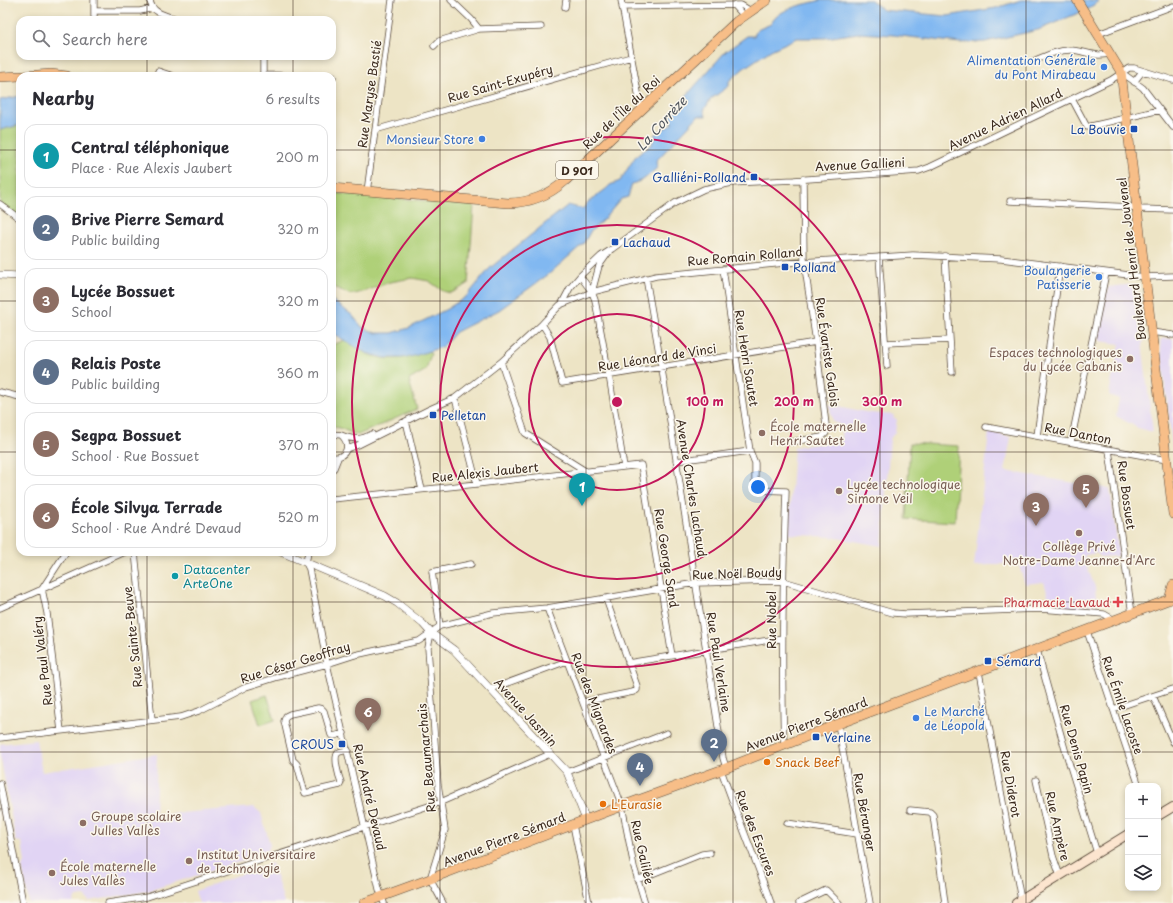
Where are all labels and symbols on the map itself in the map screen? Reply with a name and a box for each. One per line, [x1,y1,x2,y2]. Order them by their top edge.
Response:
street label: Rue Maryse Bastié [353,39,385,149]
place label: Alimentation Générale du Pont Mirabeau [967,51,1096,83]
street label: Rue Saint-Exupéry [445,59,555,107]
marker: Alimentation Générale du Pont Mirabeau [1099,62,1109,72]
street label: Rue de l'Île du Roi [578,71,664,153]
street label: Avenue Adrien Allard [945,83,1066,154]
water label: La Corrèze [631,91,691,154]
place label: La Bouvie [1071,120,1126,138]
marker: La Bouvie [1129,124,1139,134]
place label: Monsieur Store [386,130,474,148]
marker: Monsieur Store [477,134,487,144]
street label: Avenue Gallieni [815,153,905,175]
road number: D 901 [556,161,598,179]
place label: Galliéni-Rolland [652,168,747,186]
marker: Galliéni-Rolland [749,172,759,182]
street label: Boulevard Henri de Jouvenel [1112,176,1150,342]
place label: Lachaud [623,233,671,251]
marker: Lachaud [610,237,620,247]
street label: Rue Romain Rolland [687,242,804,270]
place label: Rolland [793,258,837,276]
place label: Boulangerie Patisserie [1023,261,1091,293]
marker: Rolland [780,262,790,272]
marker: Boulangerie Patisserie [1094,272,1104,282]
street label: Rue Évariste Galois [811,296,845,409]
street label: Rue Henri Sautet [730,308,764,408]
street label: Rue Léonard de Vinci [597,339,717,375]
place label: Espaces technologiques du Lycée Cabanis [989,343,1123,375]
marker: Espaces technologiques du Lycée Cabanis [1125,354,1135,364]
text: 100 m [686,392,724,410]
text: 200 m [774,392,814,410]
text: 300 m [862,392,902,410]
centre of rings [610,395,624,409]
place label: Pelletan [441,406,486,424]
marker: Pelletan [428,410,438,420]
place label: École maternelle Henri Sautet [770,417,867,449]
street label: Avenue Charles Lachaud [672,418,712,559]
street label: Rue Danton [1043,418,1113,448]
marker: École maternelle Henri Sautet [757,428,767,438]
street label: Rue Alexis Jaubert [431,457,539,487]
street label: Rue Bossuet [1113,459,1141,531]
pin: 1 [569,473,595,506]
place label: Lycée technologique Simone Veil [847,475,961,507]
pin: 5 [1073,475,1099,508]
your location [748,477,768,497]
marker: Lycée technologique Simone Veil [834,486,844,496]
pin: 3 [1023,493,1049,526]
street label: Rue George Sand [650,507,684,610]
marker: Collège Privé Notre-Dame Jeanne-d'Arc [1074,528,1084,538]
place label: Collège Privé Notre-Dame Jeanne-d'Arc [1003,537,1156,569]
place label: Datacenter ArteOne [183,560,250,592]
street label: Rue Noël Boudy [692,562,782,584]
marker: Datacenter ArteOne [170,571,180,581]
street label: Rue Sainte-Beuve [118,585,146,688]
street label: Rue Nobel [762,591,780,649]
place label: Pharmacie Lavaud [1003,593,1111,611]
marker: Pharmacie Lavaud [1113,597,1123,607]
street label: Rue Paul Verlaine [702,611,736,714]
street label: Rue Paul Valéry [28,615,56,707]
street label: Rue César Geoffray [238,637,352,687]
street label: Rue des Mignardes [567,650,623,757]
place label: Sémard [996,652,1042,670]
street label: Rue Émile Lacoste [1098,654,1148,756]
marker: Sémard [983,656,993,666]
street label: Avenue Jasmin [490,674,562,750]
street label: Avenue Pierre Sémard [742,692,870,756]
pin: 6 [355,698,381,731]
street label: Rue Beaumarchais [412,702,440,813]
place label: Le Marché de Léopold [924,702,985,734]
street label: Rue Denis Papin [1056,702,1098,796]
marker: Le Marché de Léopold [911,713,921,723]
place label: Verlaine [824,728,871,746]
pin: 2 [701,729,727,762]
marker: Verlaine [811,732,821,742]
place label: CROUS [291,735,334,753]
marker: CROUS [337,739,347,749]
street label: Rue André Devaud [349,742,391,852]
street label: Rue Diderot [996,749,1026,819]
pin: 4 [627,753,653,786]
place label: Snack Beef [775,753,840,771]
marker: Snack Beef [762,757,772,767]
street label: Rue Béranger [849,771,881,853]
street label: Rue des Escures [731,788,781,879]
street label: Rue Ampère [1041,789,1075,863]
place label: L'Eurasie [611,795,662,813]
marker: L'Eurasie [598,799,608,809]
place label: Groupe scolaire Julles Vallès [91,807,181,839]
street label: Avenue Pierre Sémard [440,807,568,871]
marker: Groupe scolaire Julles Vallès [78,818,88,828]
street label: Rue Galilée [627,818,659,886]
place label: Institut Universitaire de Technologie [197,845,316,877]
marker: Institut Universitaire de Technologie [184,856,194,866]
place label: École maternelle Jules Vallès [60,857,157,889]
marker: École maternelle Jules Vallès [47,868,57,878]

